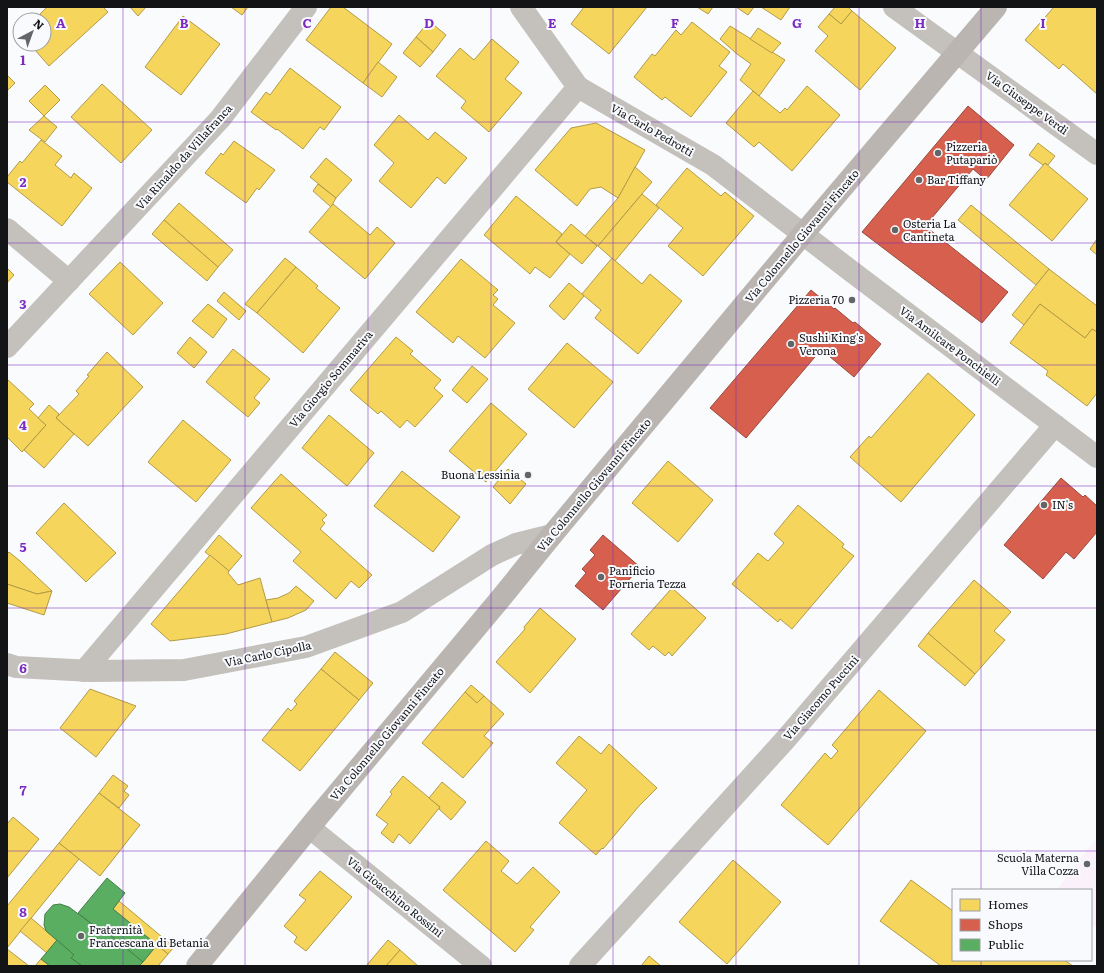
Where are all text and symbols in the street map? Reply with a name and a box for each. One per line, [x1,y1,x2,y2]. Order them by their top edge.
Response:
north arrow [12,12,52,52]
text: A [56,13,66,32]
text: B [180,13,189,32]
text: C [302,13,312,32]
text: D [424,13,434,32]
text: E [548,13,557,32]
text: F [671,13,679,32]
text: G [792,13,802,32]
text: H [915,13,926,32]
text: I [1040,13,1046,32]
text: N [30,15,48,33]
text: 1 [20,50,26,69]
street label: Via Giuseppe Verdi [983,67,1072,138]
street label: Via Carlo Pedrotti [608,99,697,160]
street label: Via Rinaldo da Villafranca [131,100,235,213]
place label: Pizzeria Putapariò [946,138,997,167]
marker: Pizzeria Putapariò [933,148,943,158]
street label: Via Colonnello Giovanni Fincato [741,165,862,305]
place label: Bar Tiffany [927,171,986,187]
text: 2 [20,172,27,191]
marker: Bar Tiffany [914,175,924,185]
place label: Osteria La Cantineta [903,215,956,244]
marker: Osteria La Cantineta [890,225,900,235]
place label: Pizzeria 70 [788,291,844,307]
text: 3 [19,294,27,313]
marker: Pizzeria 70 [847,295,857,305]
street label: Via Amilcare Ponchielli [897,302,1005,389]
street label: Via Giorgio Sommariva [285,326,376,430]
place label: Sushi King's Verona [799,329,863,358]
marker: Sushi King's Verona [786,339,796,349]
street label: Via Colonnello Giovanni Fincato [533,414,654,554]
text: 4 [19,415,27,434]
place label: Buona Lessinia [441,466,520,482]
marker: Buona Lessinia [523,470,533,480]
place label: IN's [1052,496,1073,512]
marker: IN's [1039,500,1049,510]
text: 5 [19,537,27,556]
place label: Panificio Forneria Tezza [609,562,686,591]
marker: Panificio Forneria Tezza [596,572,606,582]
street label: Via Carlo Cipolla [223,636,313,670]
street label: Via Giacomo Puccini [779,651,862,743]
text: 6 [19,658,27,677]
street label: Via Colonnello Giovanni Fincato [326,663,447,803]
text: 7 [19,780,27,799]
place label: Scuola Materna Villa Cozza [997,849,1079,878]
street label: Via Gioacchino Rossini [344,852,448,940]
marker: Scuola Materna Villa Cozza [1082,859,1092,869]
legend [952,889,1092,961]
text: Homes [988,895,1028,913]
text: 8 [19,902,27,921]
text: Shops [988,915,1023,933]
place label: Fraternità Francescana di Betania [89,921,209,950]
marker: Fraternità Francescana di Betania [76,931,86,941]
text: Public [988,935,1024,953]

